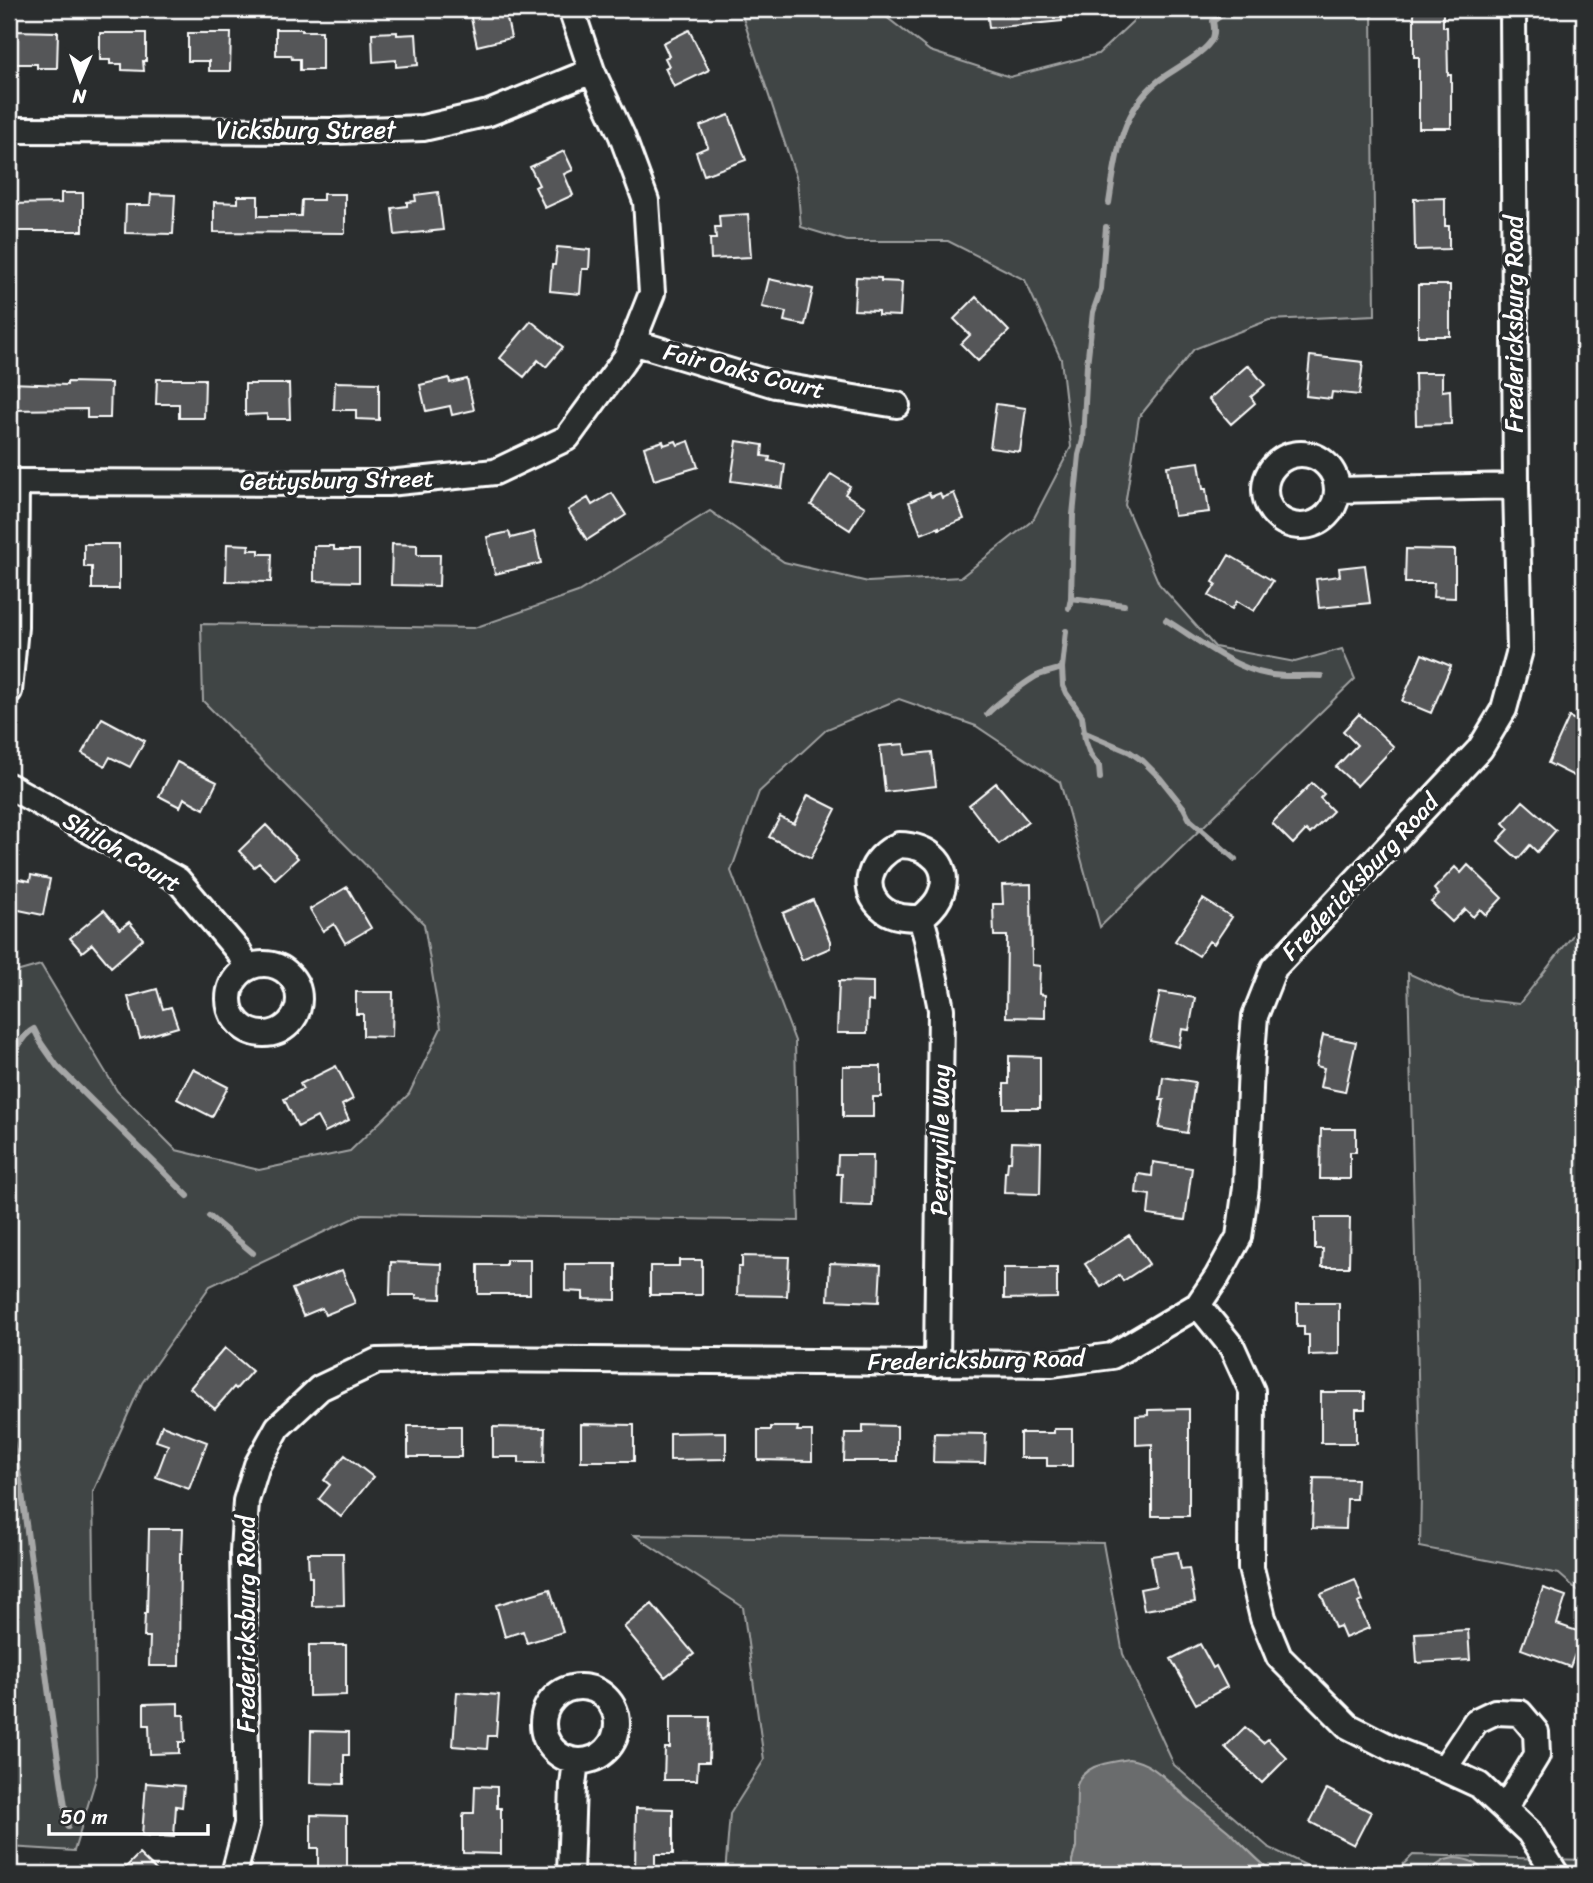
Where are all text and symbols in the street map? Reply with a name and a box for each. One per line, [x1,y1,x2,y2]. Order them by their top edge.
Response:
north arrow [46,46,116,116]
text: N [71,80,88,113]
street label: Vicksburg Street [216,109,397,151]
street label: Fredericksburg Road [1493,213,1535,432]
street label: Fair Oaks Court [659,331,829,411]
street label: Gettysburg Street [240,457,434,503]
street label: Fredericksburg Road [1271,782,1451,971]
street label: Shiloh Court [55,800,189,904]
street label: Perryville Way [918,1064,962,1216]
street label: Fredericksburg Road [867,1337,1087,1383]
street label: Fredericksburg Road [225,1513,267,1732]
scale bar [49,1792,208,1836]
text: 50 m [60,1798,108,1836]

